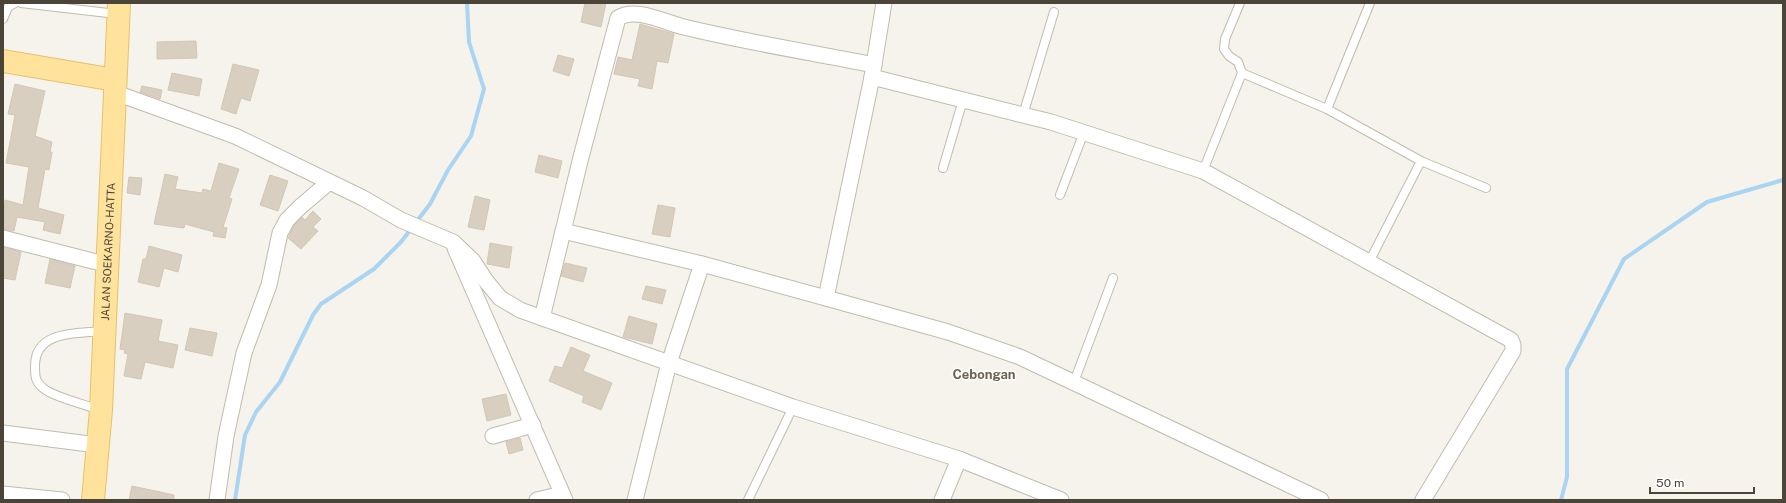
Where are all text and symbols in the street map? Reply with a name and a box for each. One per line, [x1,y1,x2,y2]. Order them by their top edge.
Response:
street label: JALAN SOEKARNO-HATTA [99,182,117,321]
district label: Cebongan [952,367,1016,382]
scale bar [1650,469,1754,495]
text: 50 m [1656,476,1684,490]

